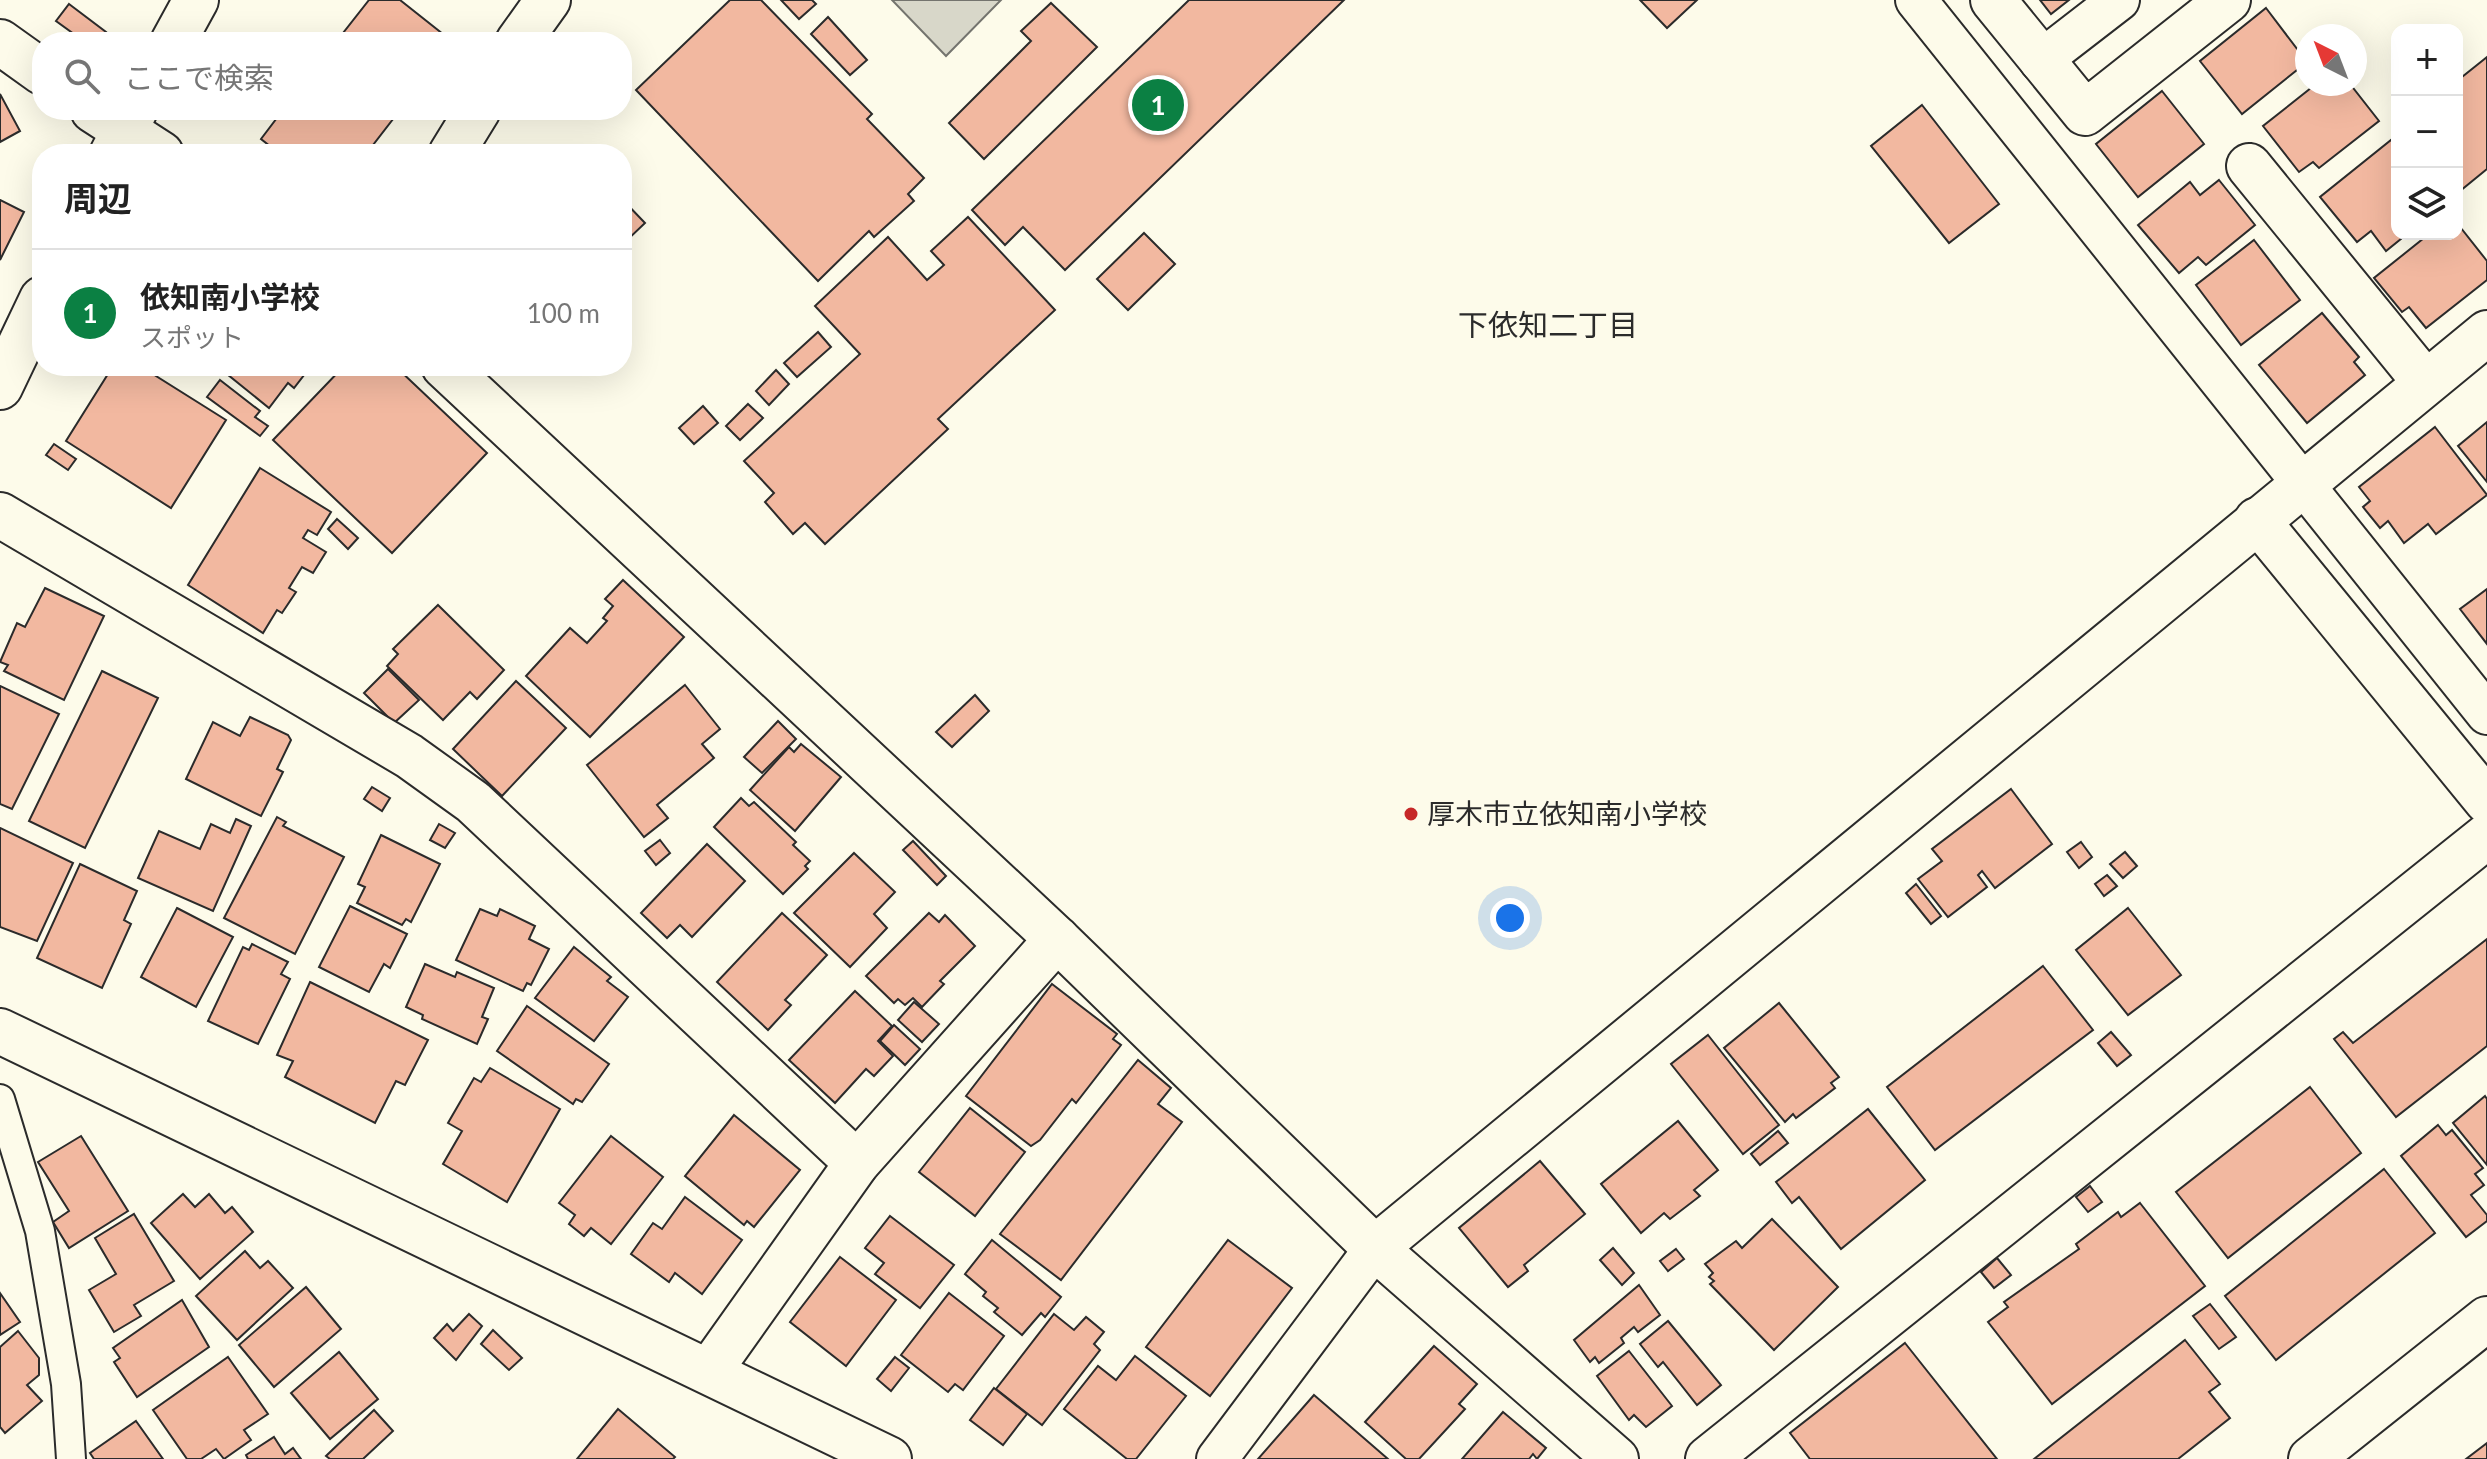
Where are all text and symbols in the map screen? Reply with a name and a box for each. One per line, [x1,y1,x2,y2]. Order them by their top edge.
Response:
north arrow [2295,24,2367,96]
map controls [2391,24,2463,240]
button: + [2391,24,2463,96]
search box [32,32,632,120]
icon: search [60,54,104,98]
text: ここで検索 [124,59,274,95]
pin: 1 [1132,75,1184,135]
button: − [2391,96,2463,168]
button: layers [2391,168,2463,240]
text: 周辺 [64,177,132,218]
text: 依知南小学校 [140,278,320,314]
text: 1 [82,297,98,329]
text: 100 m [527,297,600,329]
district label: 下依知二丁目 [1458,306,1638,342]
text: スポット [140,321,244,353]
place label: 厚木市立依知南小学校 [1427,796,1707,830]
marker: 厚木市立依知南小学校 [1402,805,1420,823]
your location [1490,898,1530,938]

